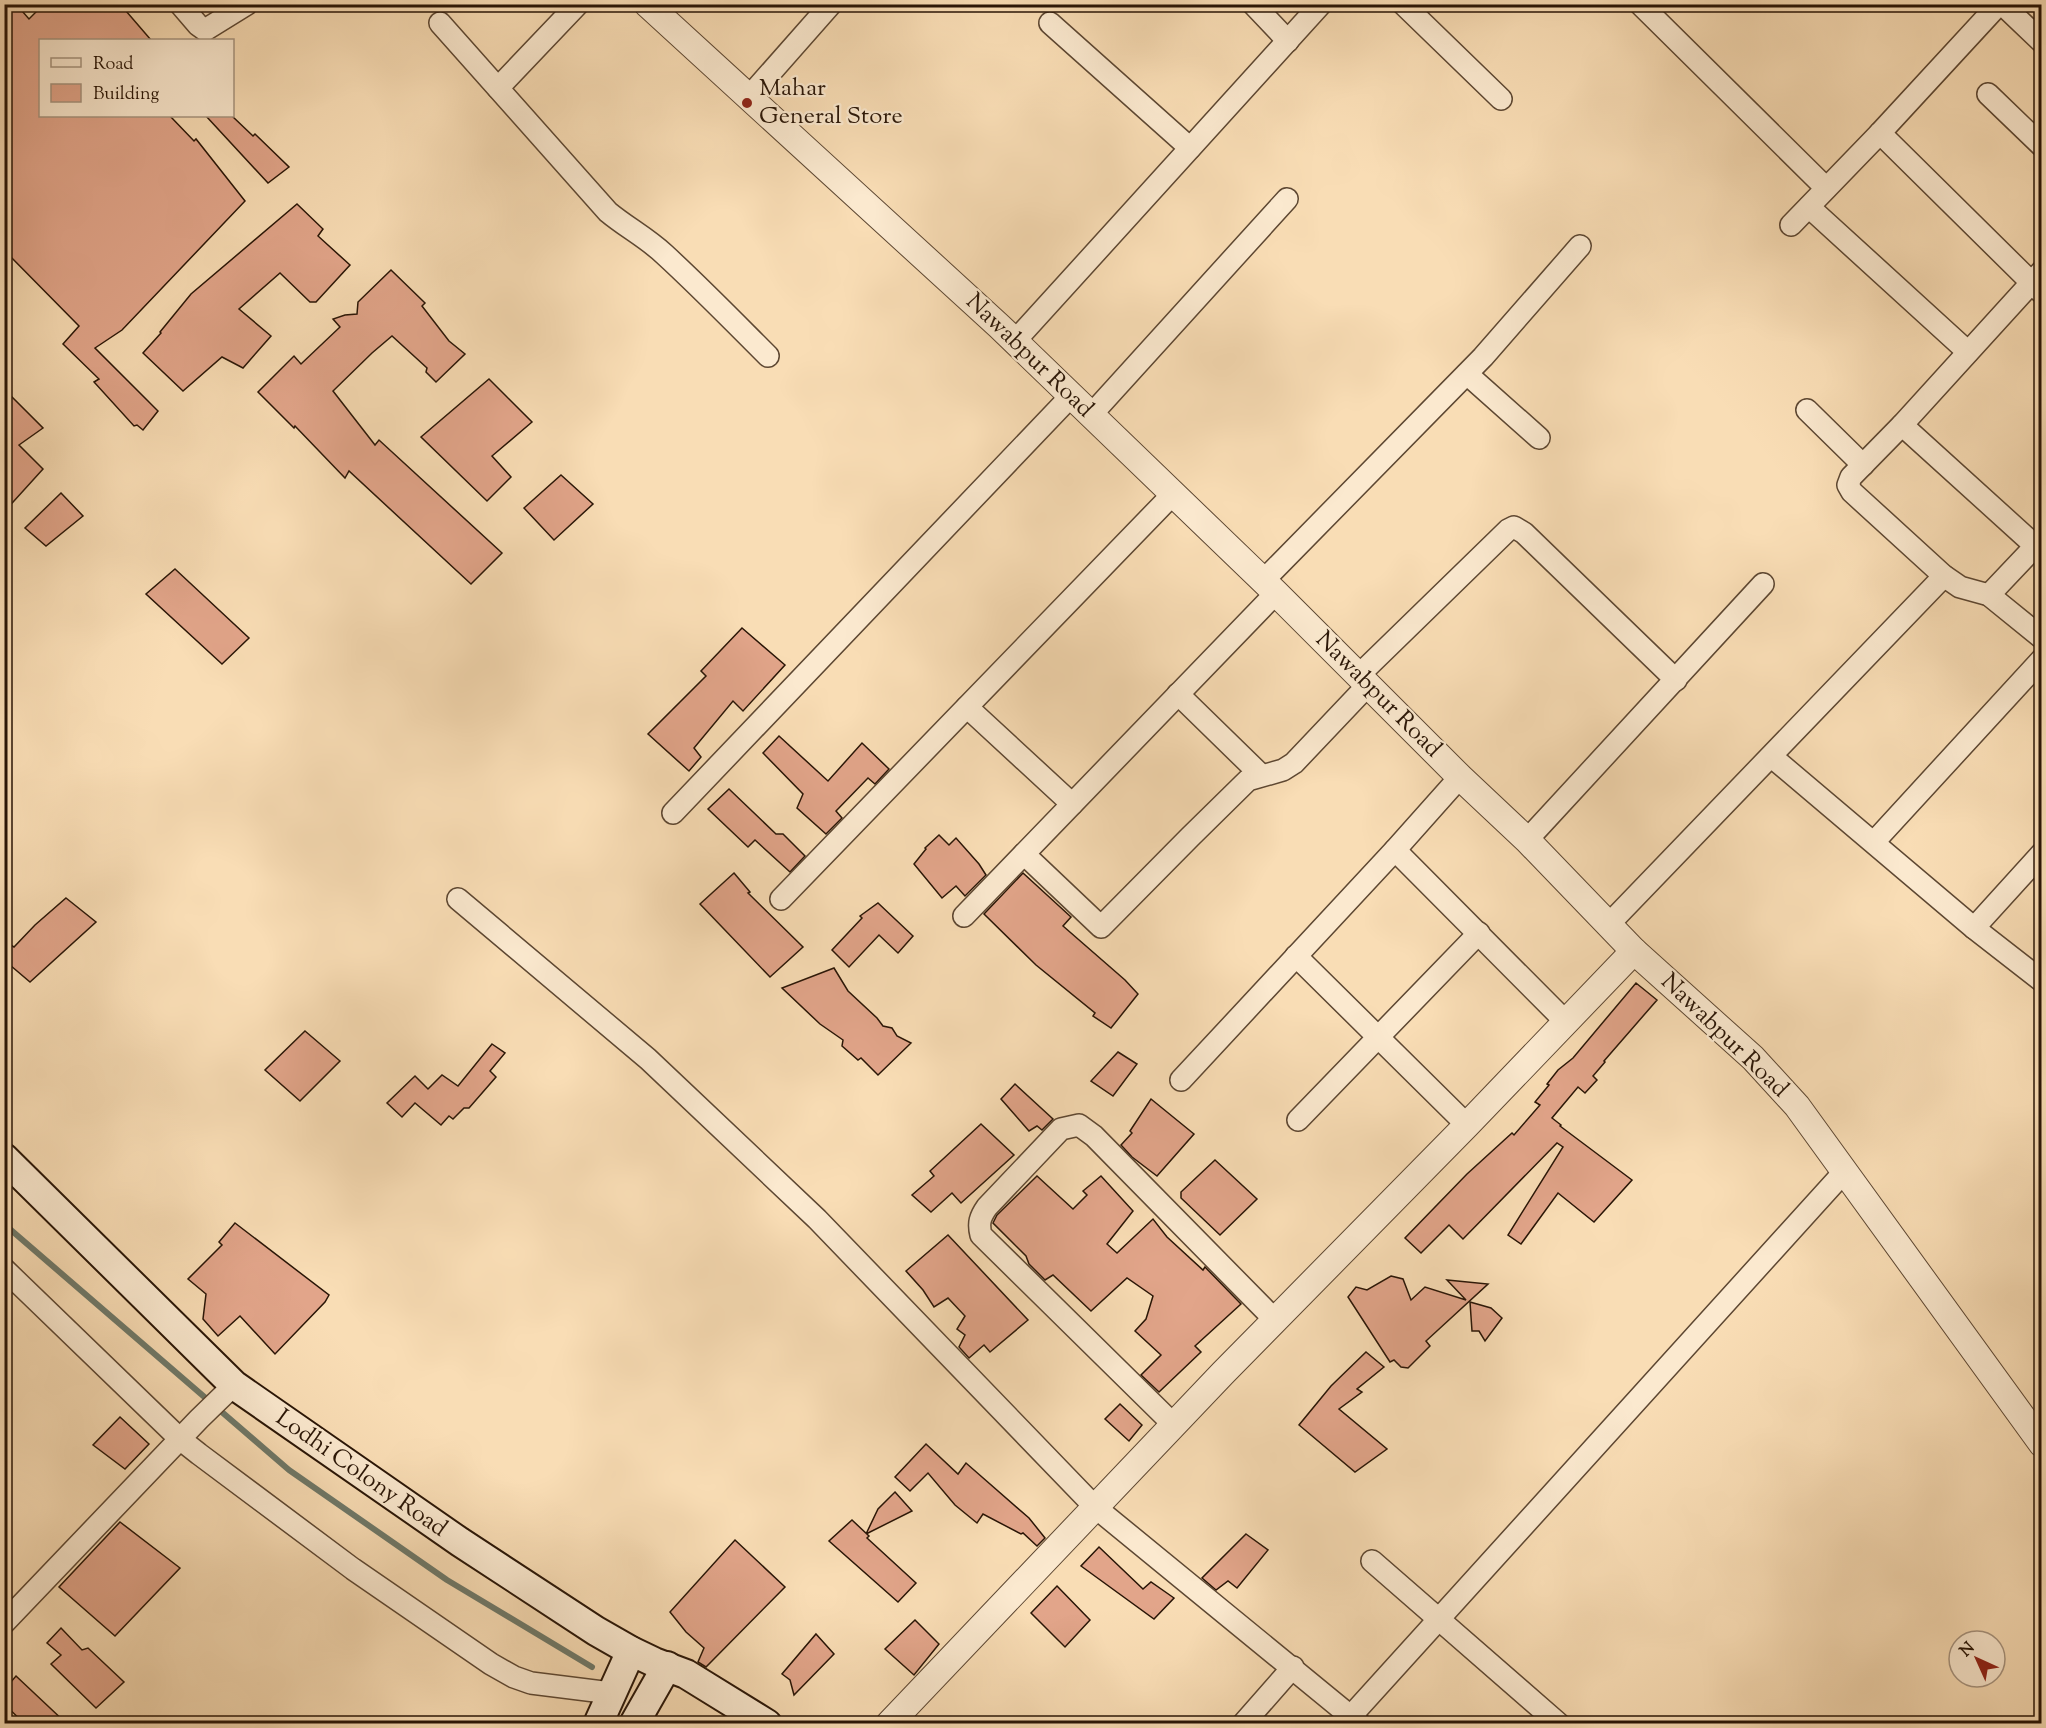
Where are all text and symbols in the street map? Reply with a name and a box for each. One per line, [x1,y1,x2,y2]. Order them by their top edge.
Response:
legend [39,39,234,117]
text: Road [93,52,133,78]
place label: Mahar General Store [759,72,903,134]
text: Building [93,82,159,108]
marker: Mahar General Store [740,96,754,110]
street label: Nawabpur Road [957,286,1101,426]
street label: Nawabpur Road [1307,624,1449,766]
street label: Nawabpur Road [1652,966,1796,1106]
street label: Lodhi Colony Road [268,1402,454,1546]
north arrow [1947,1629,2007,1689]
text: N [1956,1637,1981,1663]

